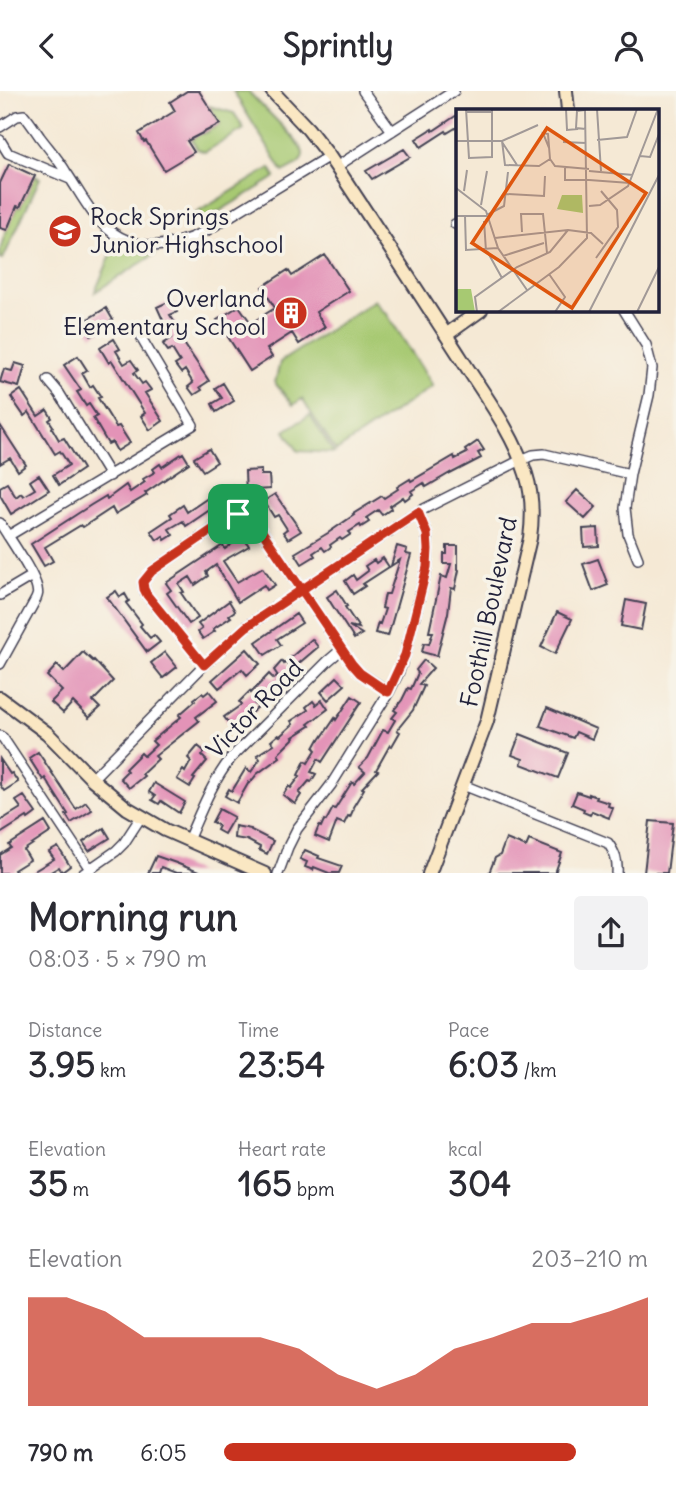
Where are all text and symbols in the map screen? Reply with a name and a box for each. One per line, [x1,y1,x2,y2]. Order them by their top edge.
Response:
text: Sprintly [283,25,393,66]
icon: back [28,27,66,65]
icon: person [610,27,648,65]
inset map [456,109,658,311]
place label: Rock Springs Junior Highschool [90,201,284,259]
school or university icon: Rock Springs Junior Highschool [46,212,84,250]
place label: Overland Elementary School [63,283,266,341]
building icon: Overland Elementary School [272,294,310,332]
pin [208,484,268,544]
icon: arrive [219,495,257,533]
street label: Foothill Boulevard [453,514,523,710]
street label: Victor Road [200,653,309,764]
text: Morning run [28,894,238,941]
button: share [574,896,648,970]
text: 08:03 · 5 × 790 m [28,944,207,973]
text: Distance [28,1018,102,1042]
text: Time [238,1018,279,1042]
text: Pace [448,1018,489,1042]
text: 3.95 [28,1042,95,1086]
text: 23:54 [238,1042,325,1086]
text: 6:03 [448,1042,519,1086]
text: km [95,1058,126,1082]
text: /km [519,1058,557,1082]
text: Elevation [28,1137,106,1161]
text: Heart rate [238,1137,326,1161]
text: kcal [448,1137,482,1161]
text: 35 [28,1161,68,1205]
text: 165 [238,1161,292,1205]
text: 304 [448,1161,511,1205]
text: m [68,1177,89,1201]
text: bpm [292,1177,335,1201]
text: Elevation [28,1244,122,1273]
text: 203–210 m [532,1244,648,1273]
text: 790 m [28,1438,93,1467]
text: 6:05 [140,1438,187,1467]

